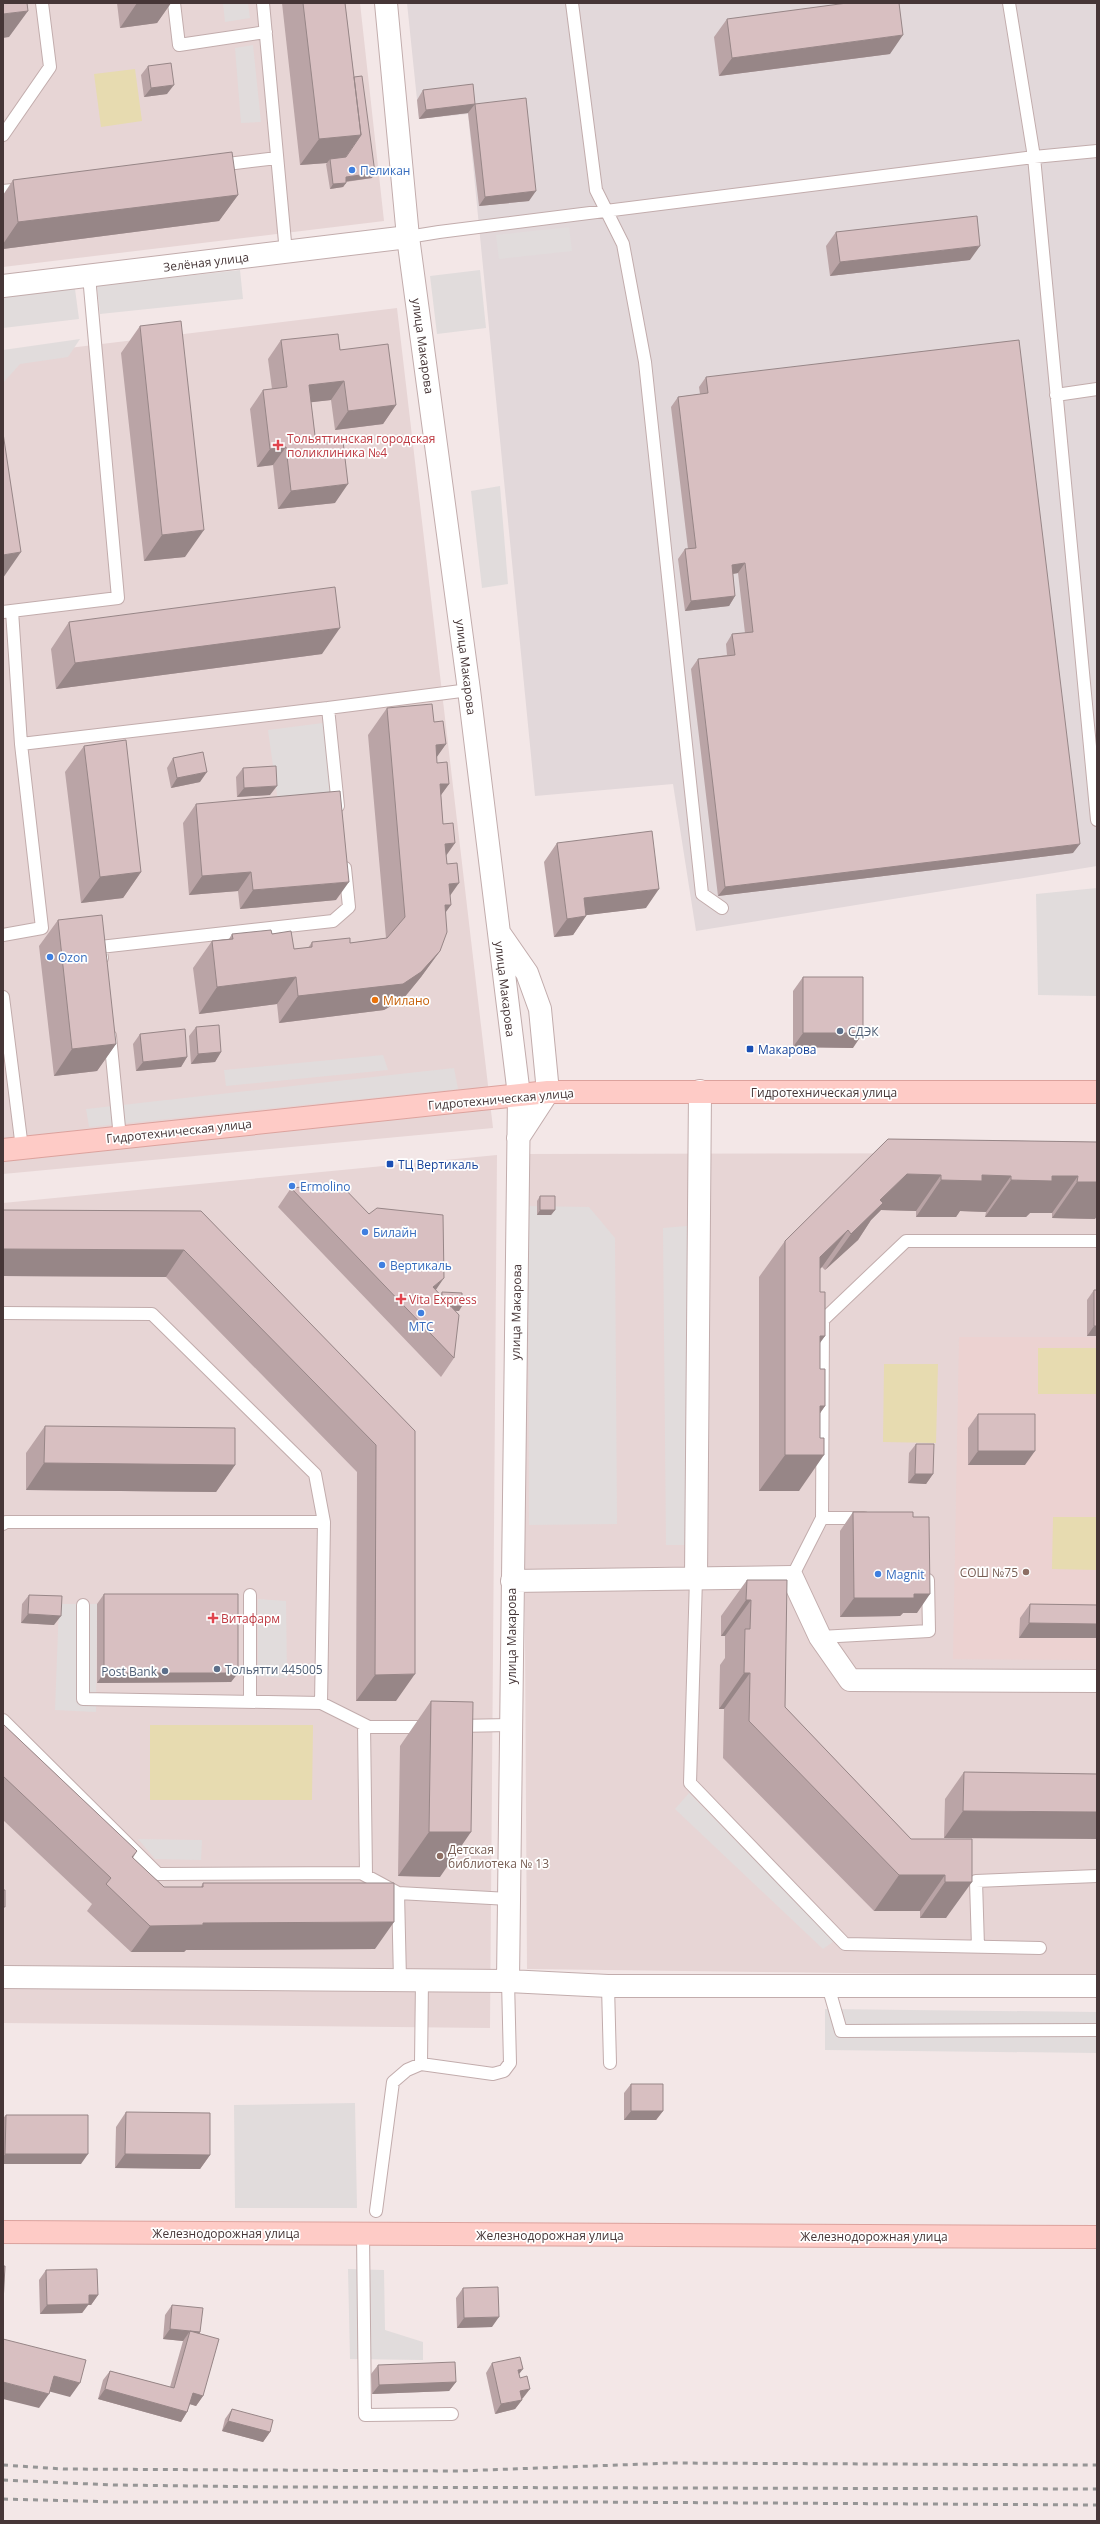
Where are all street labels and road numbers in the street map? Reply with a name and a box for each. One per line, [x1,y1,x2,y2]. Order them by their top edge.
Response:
street label: Зелёная улица [162,248,250,276]
street label: улица Макарова [408,297,438,395]
street label: улица Макарова [452,618,480,716]
street label: улица Макарова [491,940,519,1038]
street label: Гидротехническая улица [427,1084,575,1114]
street label: Гидротехническая улица [751,1084,897,1101]
street label: Гидротехническая улица [105,1115,253,1147]
street label: улица Макарова [507,1264,525,1360]
street label: улица Макарова [503,1588,520,1684]
street label: Железнодорожная улица [152,2225,300,2242]
street label: Железнодорожная улица [476,2227,624,2244]
street label: Железнодорожная улица [800,2228,948,2245]

